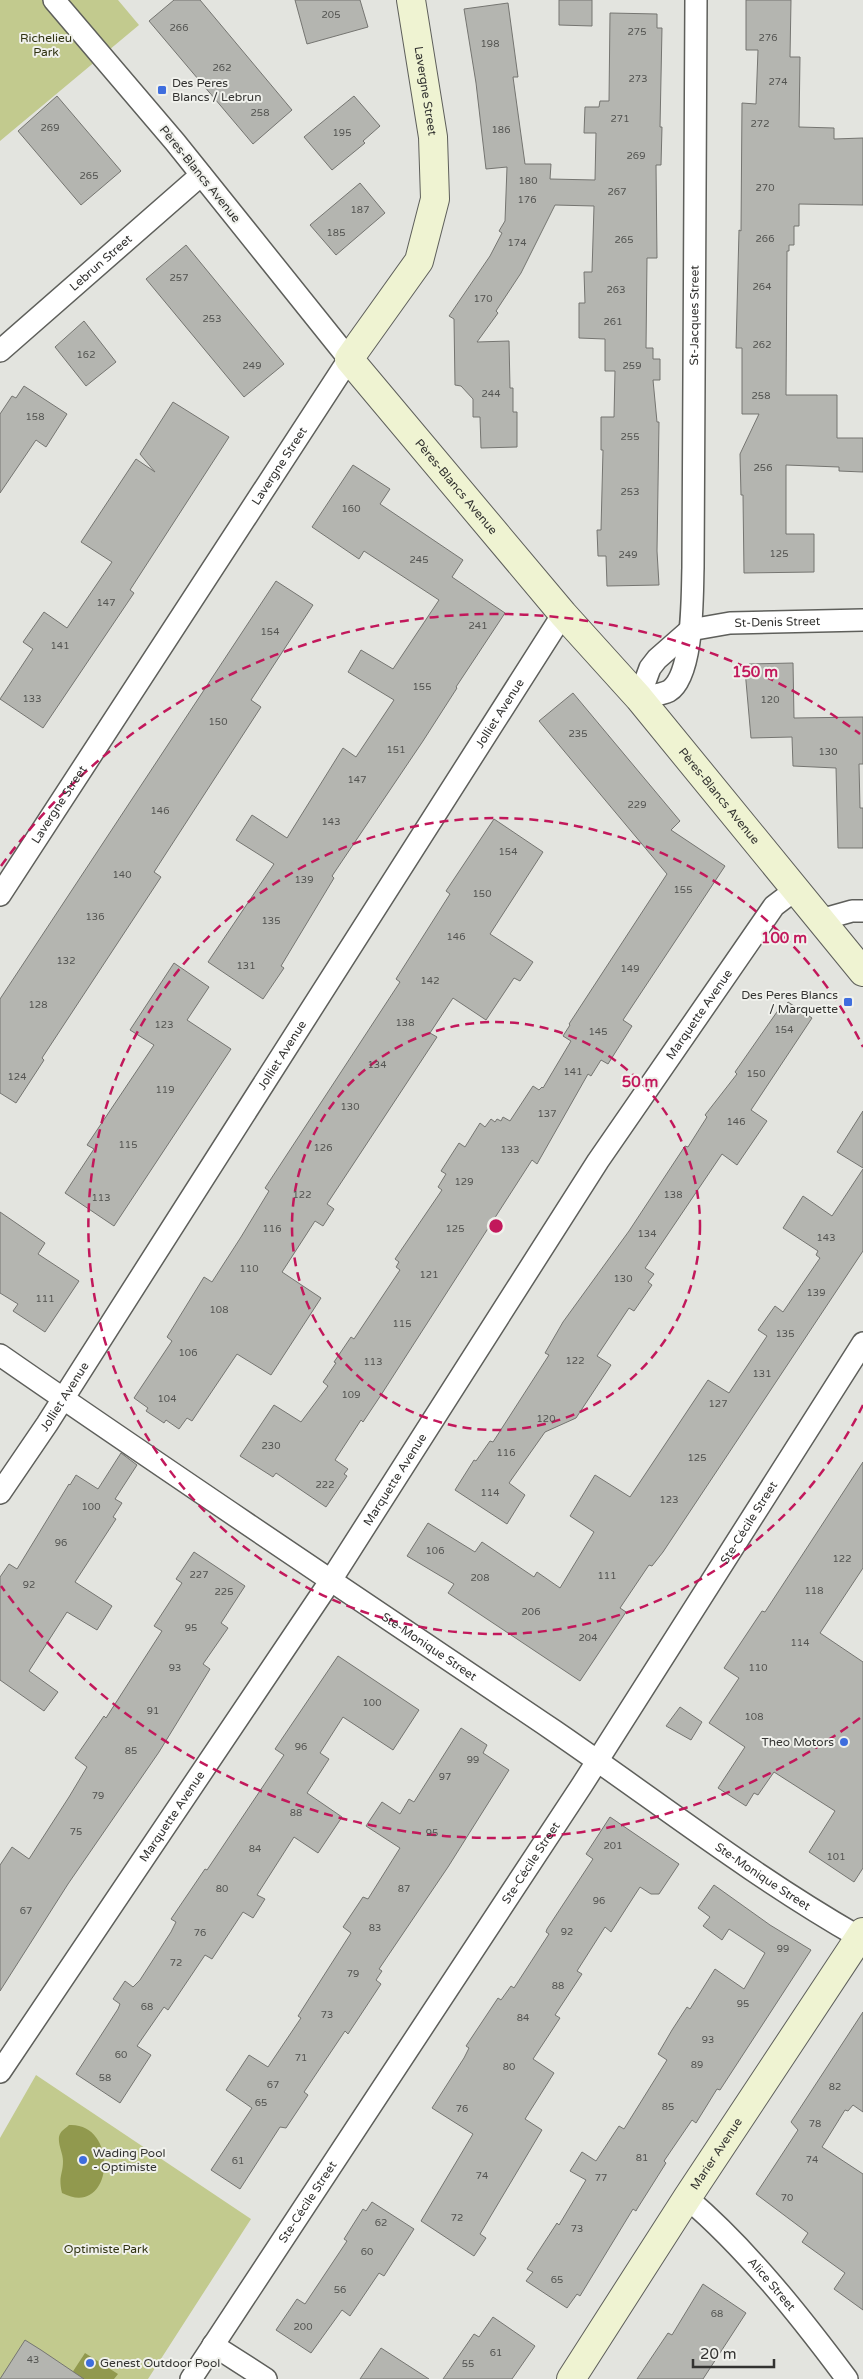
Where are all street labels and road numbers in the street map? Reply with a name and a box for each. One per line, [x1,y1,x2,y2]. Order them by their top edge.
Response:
street label: Lavergne Street [412,45,440,137]
street label: Pères-Blancs Avenue [157,123,243,225]
street label: Lebrun Street [67,231,135,294]
street label: St-Jacques Street [687,265,702,365]
street label: Lavergne Street [249,424,310,508]
street label: Pères-Blancs Avenue [412,436,500,537]
street label: St-Denis Street [734,614,821,630]
street label: Jolliet Avenue [472,676,527,751]
street label: Pères-Blancs Avenue [676,745,763,847]
street label: Lavergne Street [28,763,90,846]
street label: Marquette Avenue [663,966,735,1062]
street label: Jolliet Avenue [255,1018,309,1092]
street label: Jolliet Avenue [37,1359,92,1434]
street label: Marquette Avenue [360,1431,430,1528]
street label: Ste-Cécile Street [717,1478,780,1566]
street label: Ste-Monique Street [379,1610,480,1684]
street label: Marquette Avenue [136,1768,208,1865]
street label: Ste-Cécile Street [499,1819,563,1906]
street label: Ste-Monique Street [712,1840,813,1913]
street label: Marier Avenue [687,2115,745,2192]
street label: Ste-Cécile Street [276,2158,340,2245]
street label: Alice Street [745,2255,799,2314]

